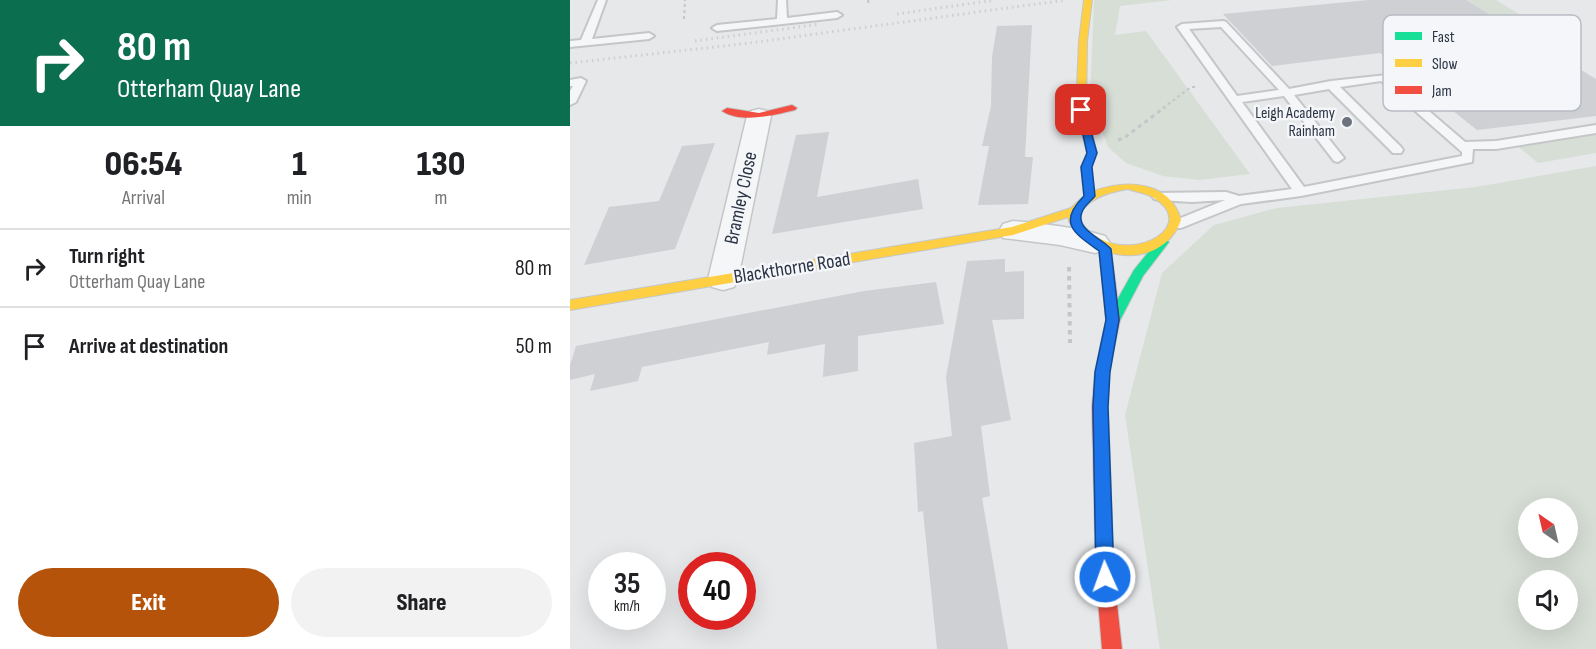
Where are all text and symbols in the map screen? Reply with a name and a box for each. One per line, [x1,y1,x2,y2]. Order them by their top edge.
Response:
legend [1383,15,1581,111]
text: 80 m [117,22,191,73]
icon: right [18,24,96,102]
text: Fast [1432,28,1455,47]
text: Slow [1432,55,1457,74]
text: Otterham Quay Lane [117,73,301,105]
text: Jam [1431,82,1452,101]
pin [1055,84,1106,135]
icon: arrive [1064,93,1097,126]
place label: Leigh Academy Rainham [1255,104,1335,141]
marker: Leigh Academy Rainham [1340,115,1354,129]
text: 06:54 [105,143,182,186]
text: 1 [292,143,307,186]
text: 130 [416,143,465,186]
street label: Bramley Close [719,149,763,247]
text: Arrival [122,186,165,210]
text: min [287,186,312,210]
text: m [435,186,447,210]
text: Turn right [69,243,145,270]
street label: Blackthorne Road [732,247,852,289]
icon: right [18,252,51,285]
text: 80 m [515,255,552,282]
text: Otterham Quay Lane [69,270,205,294]
icon: arrive [18,330,51,363]
text: Arrive at destination [69,333,228,360]
text: 50 m [516,333,552,360]
north arrow [1518,498,1578,558]
map controls [1518,498,1578,630]
position arrow [1073,545,1137,609]
speed limit sign: 40 [678,552,756,630]
text: 35 [614,566,640,602]
button: Exit [18,568,279,637]
button: Share [291,568,552,637]
button: sound [1518,570,1578,630]
text: km/h [614,597,640,616]

